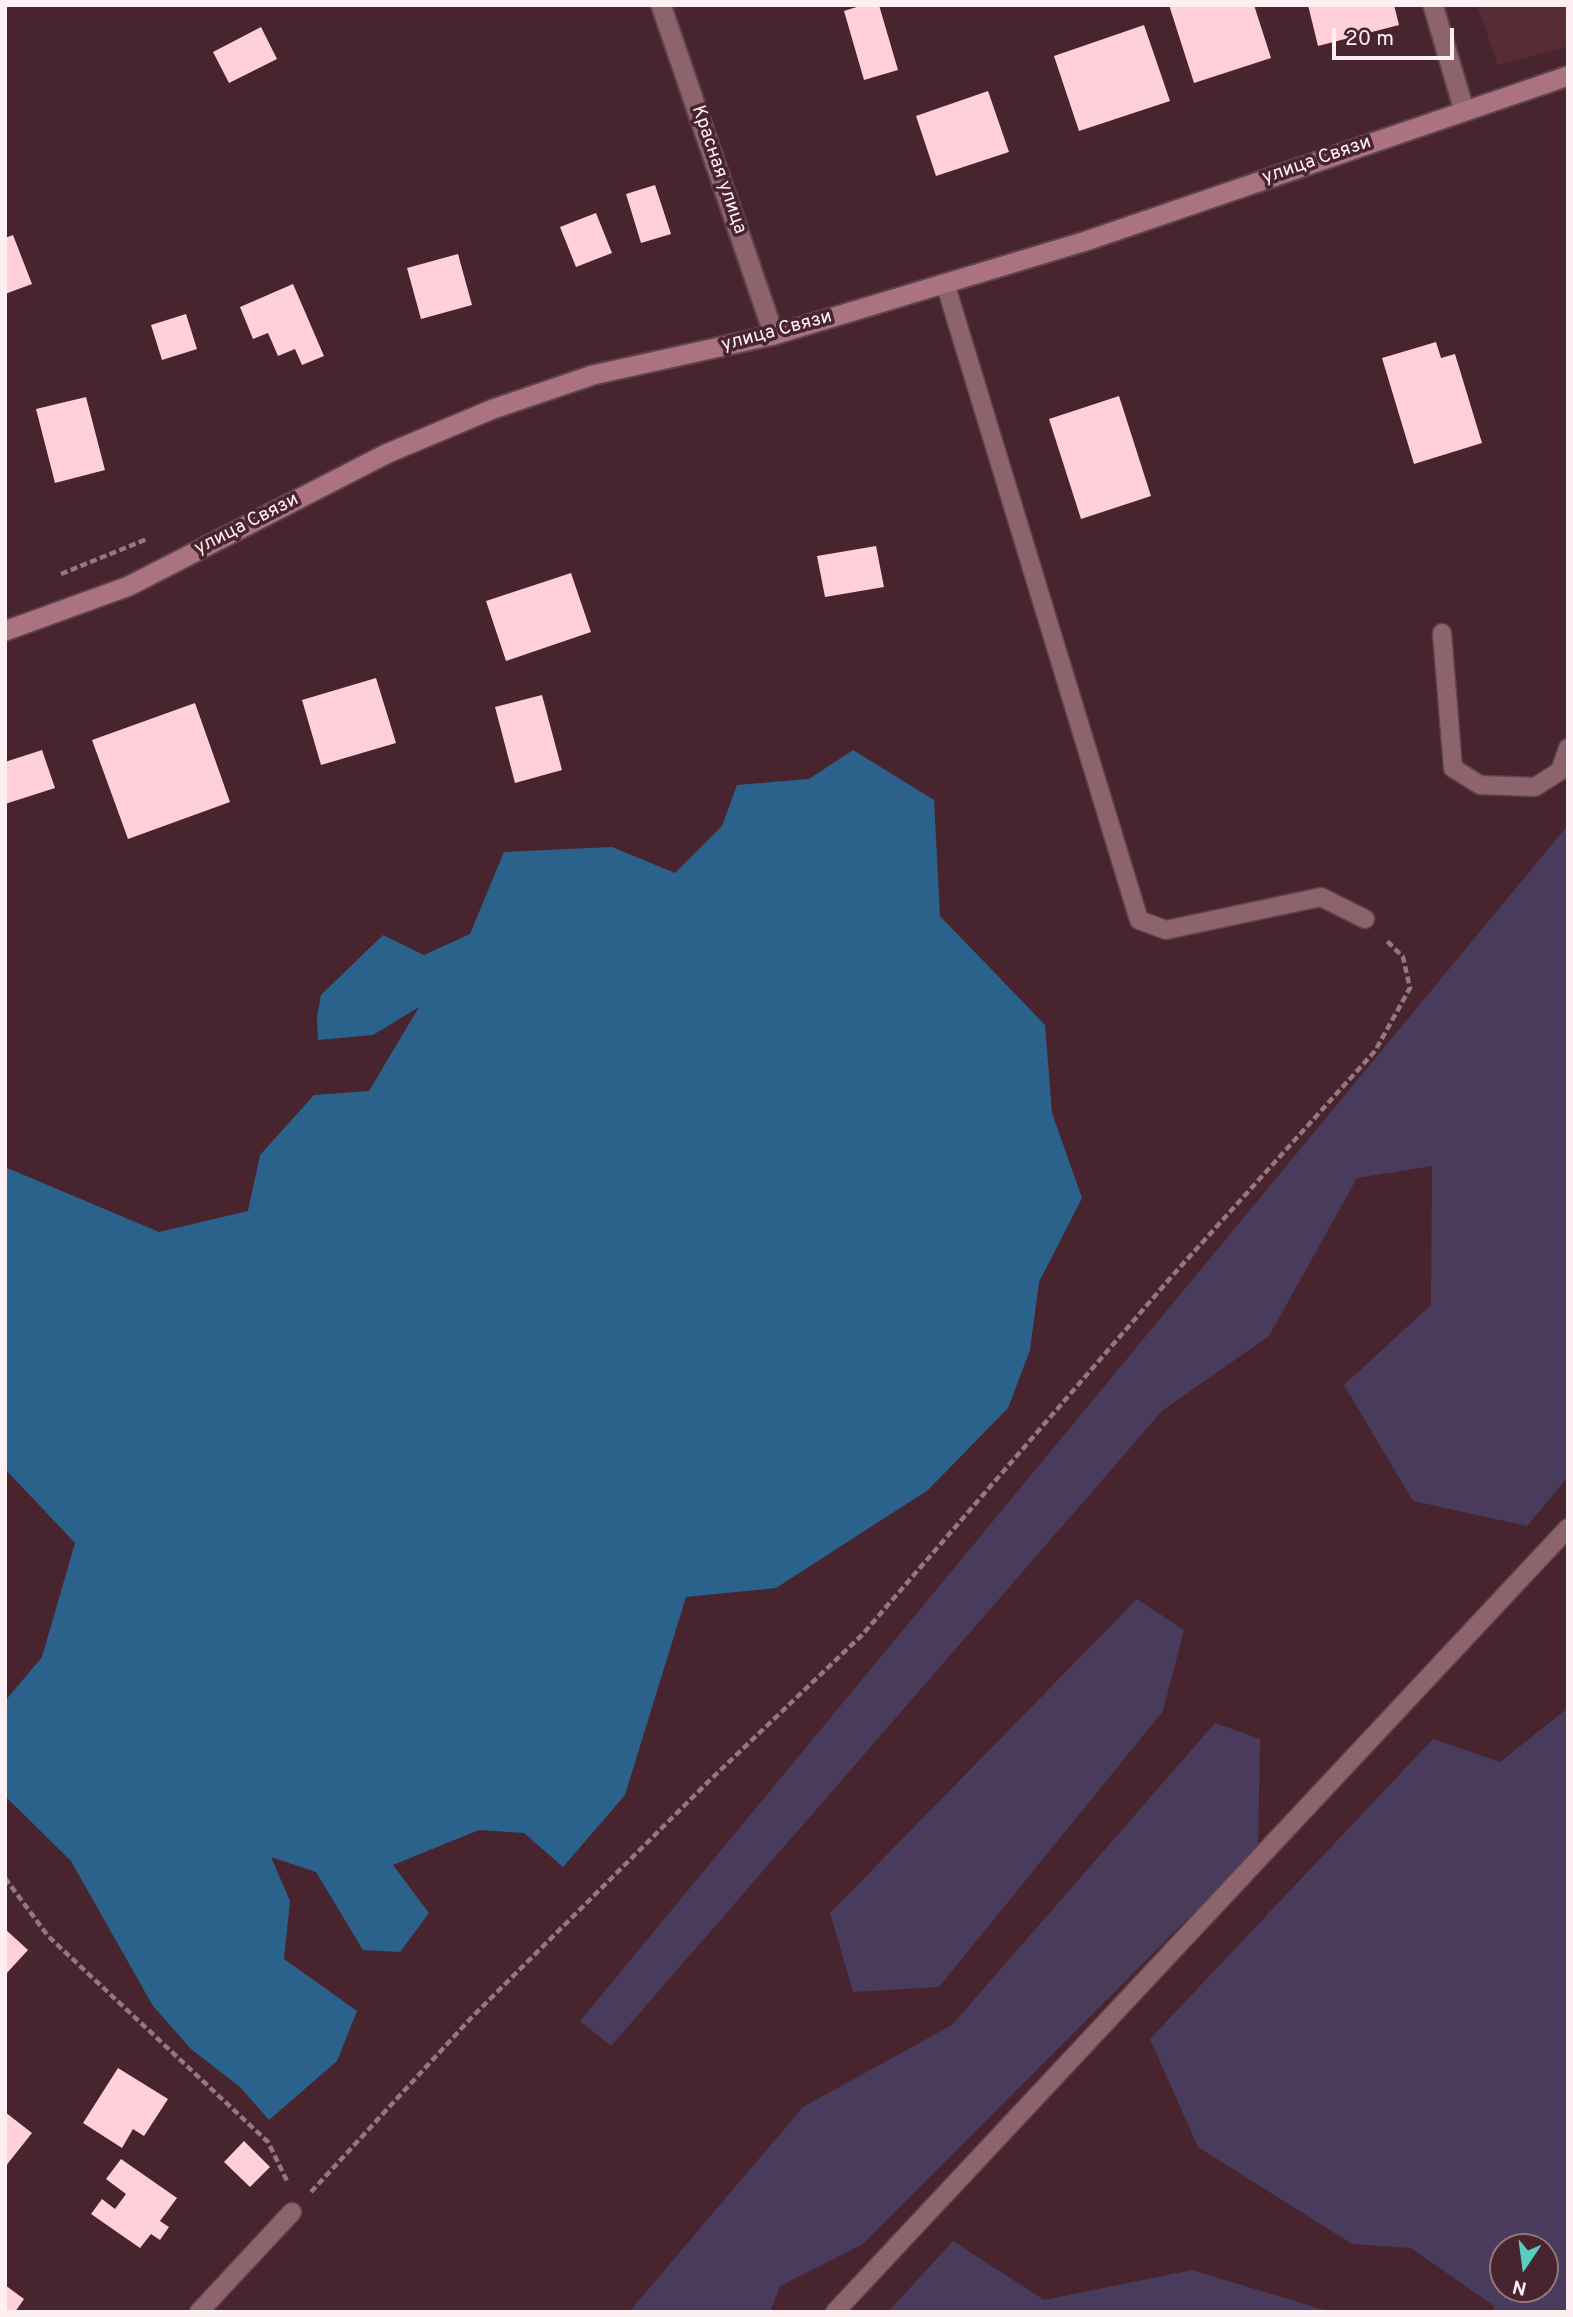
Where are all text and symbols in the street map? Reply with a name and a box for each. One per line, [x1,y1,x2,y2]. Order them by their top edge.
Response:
scale bar [1335,14,1458,58]
text: 20 m [1345,26,1394,53]
street label: Красная улица [685,103,751,237]
street label: улица Связи [1260,132,1374,190]
street label: улица Связи [719,306,835,358]
street label: улица Связи [191,489,303,561]
north arrow [1489,2233,1559,2303]
text: N [1510,2273,1529,2300]

